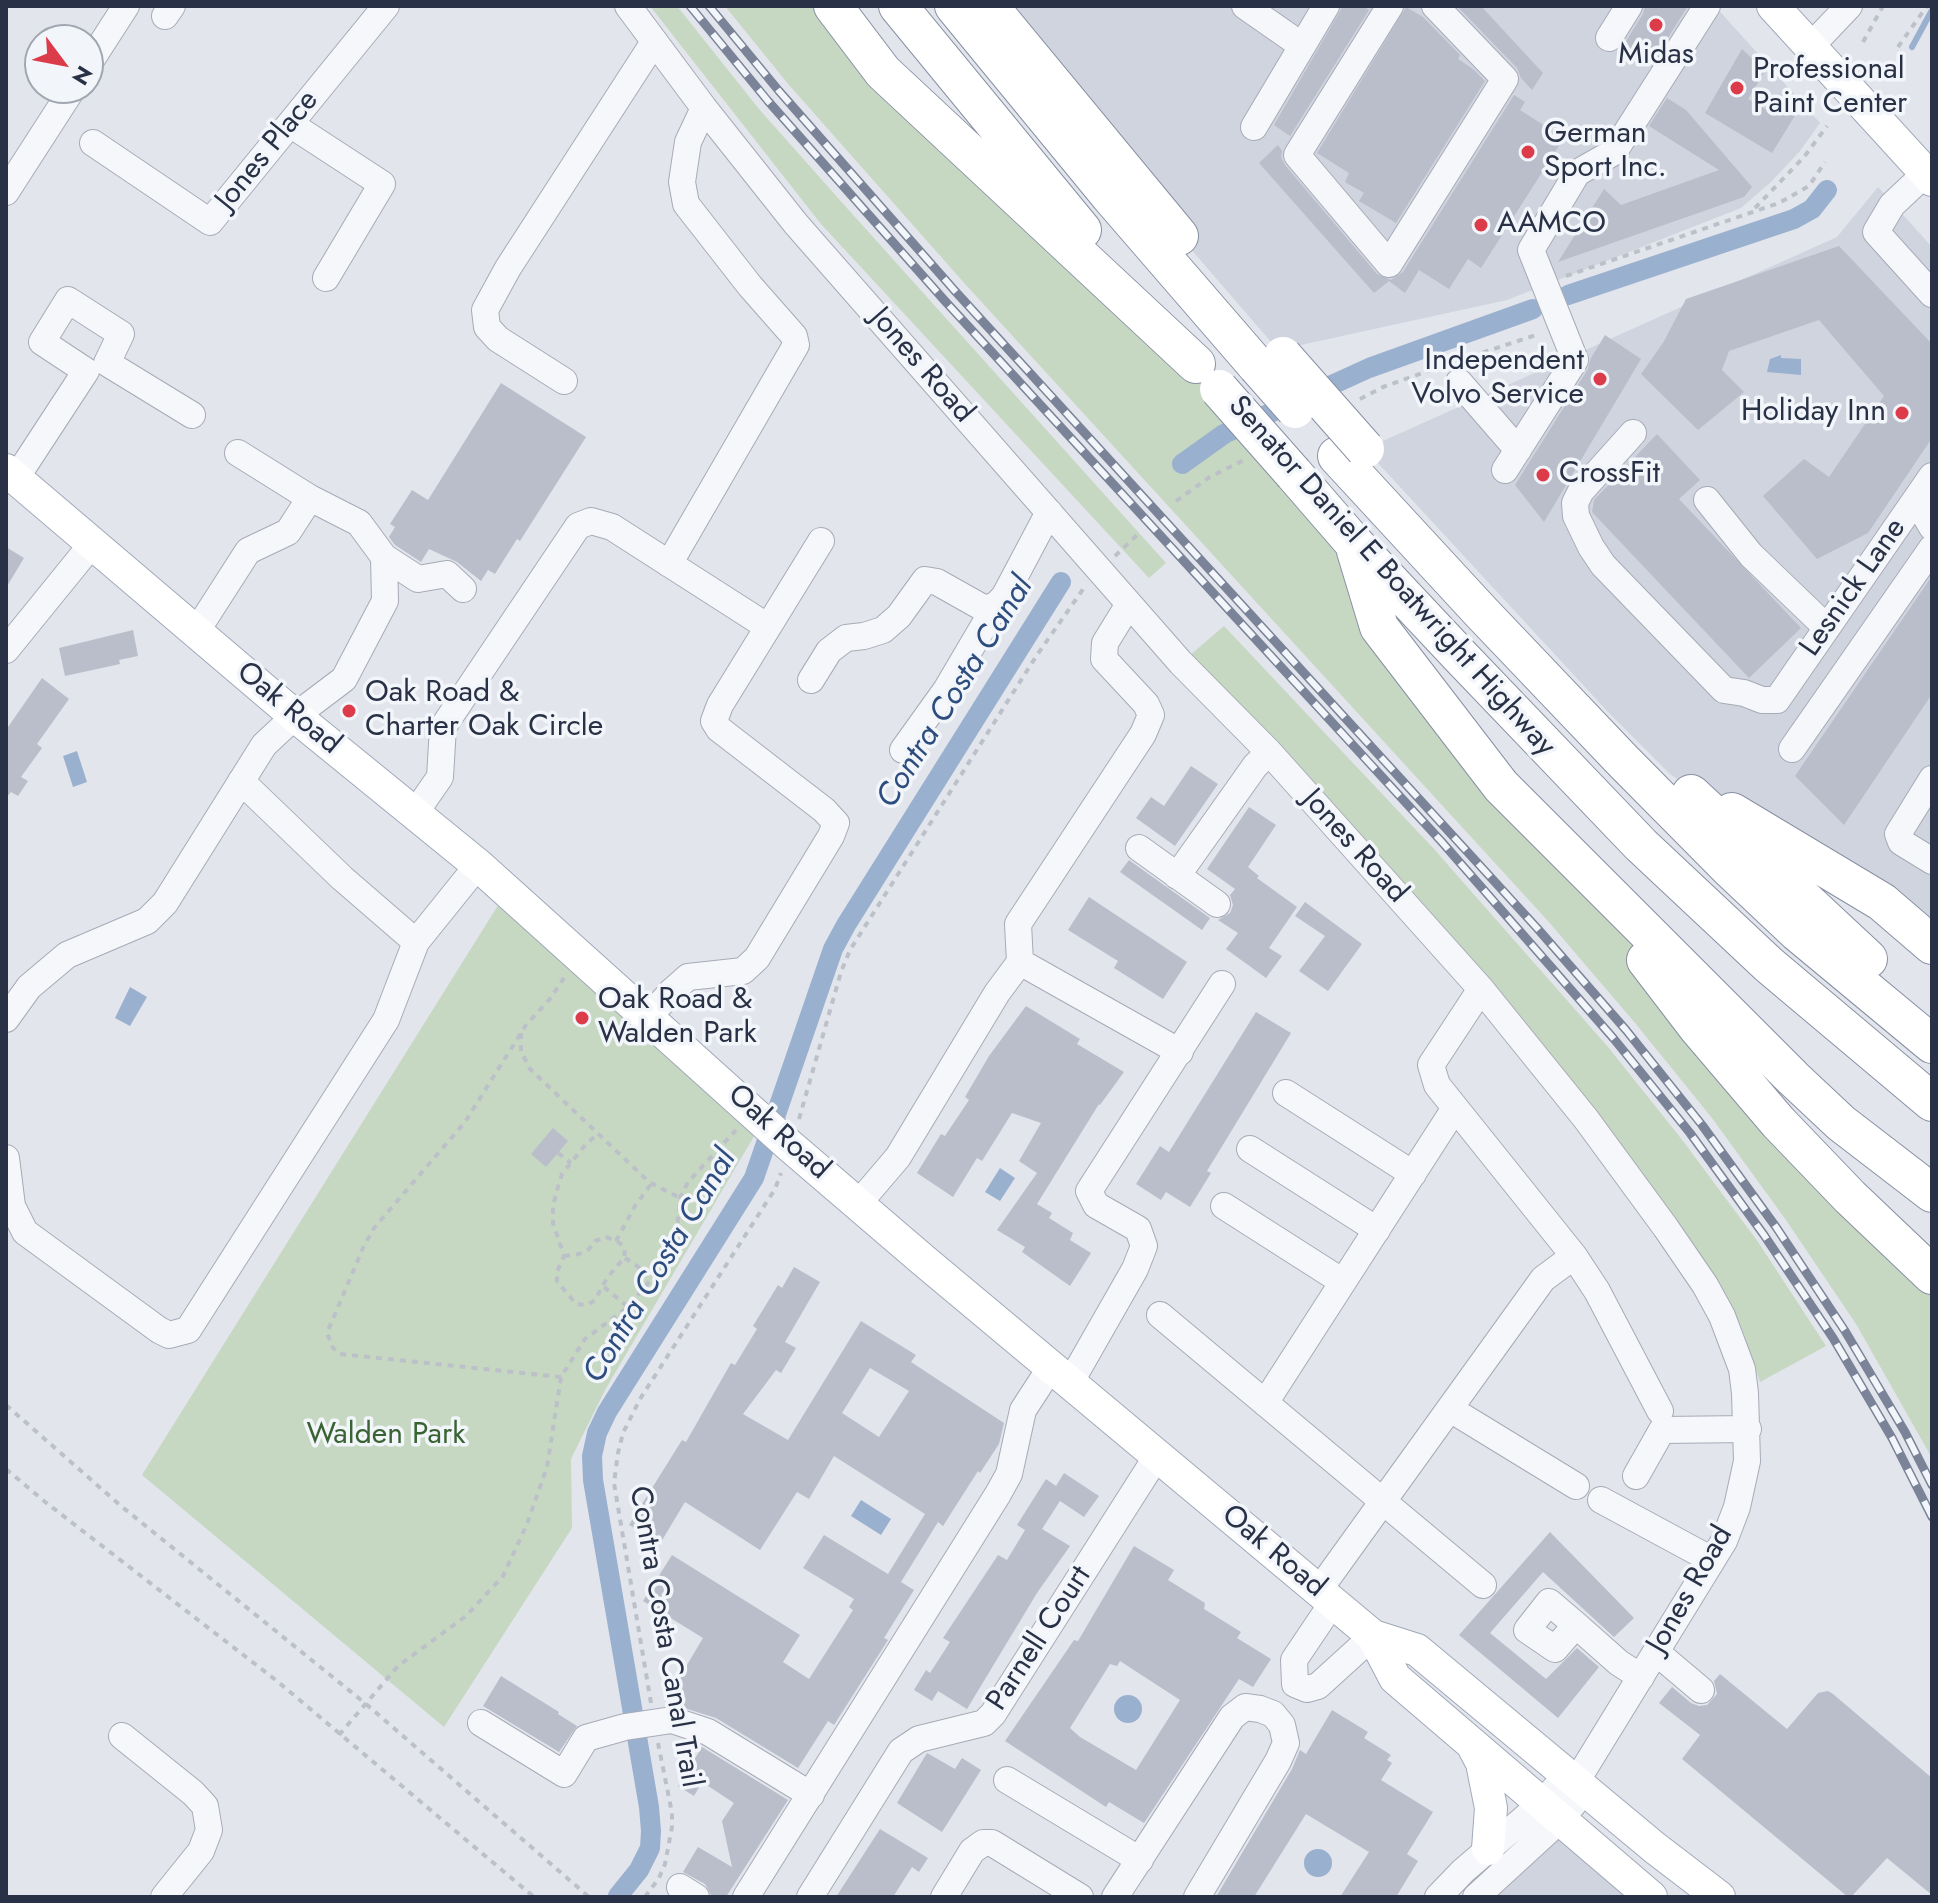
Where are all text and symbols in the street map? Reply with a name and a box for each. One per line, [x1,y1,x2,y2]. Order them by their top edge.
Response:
marker: Midas [1647,16,1665,34]
north arrow [24,24,104,104]
place label: Midas [1618,38,1694,74]
place label: Professional Paint Center [1753,53,1907,124]
text: N [64,60,101,92]
marker: Professional Paint Center [1728,79,1746,97]
street label: Jones Place [209,84,327,218]
place label: German Sport Inc. [1544,117,1667,188]
marker: German Sport Inc. [1519,143,1537,161]
place label: AAMCO [1497,207,1606,243]
marker: AAMCO [1472,216,1490,234]
street label: Jones Road [861,301,981,431]
place label: Independent Volvo Service [1411,344,1584,414]
marker: Independent Volvo Service [1591,370,1609,388]
street label: Senator Daniel E Boatwright Highway [1220,389,1562,765]
place label: Holiday Inn [1741,395,1886,431]
marker: Holiday Inn [1893,404,1911,422]
place label: CrossFit [1559,457,1660,493]
marker: CrossFit [1534,466,1552,484]
street label: Lesnick Lane [1793,512,1915,664]
water label: Contra Costa Canal [869,570,1043,816]
street label: Oak Road [229,655,347,763]
place label: Oak Road & Charter Oak Circle [365,676,603,746]
marker: Oak Road & Charter Oak Circle [340,702,358,720]
street label: Jones Road [1294,783,1414,911]
place label: Oak Road & Walden Park [598,983,757,1054]
marker: Oak Road & Walden Park [573,1009,591,1027]
street label: Oak Road [719,1078,837,1188]
water label: Contra Costa Canal [576,1143,746,1391]
park label: Walden Park [307,1418,465,1454]
street label: Contra Costa Canal Trail [620,1484,708,1790]
street label: Oak Road [1214,1498,1332,1606]
street label: Jones Road [1640,1520,1742,1660]
street label: Parnell Court [980,1560,1100,1718]

